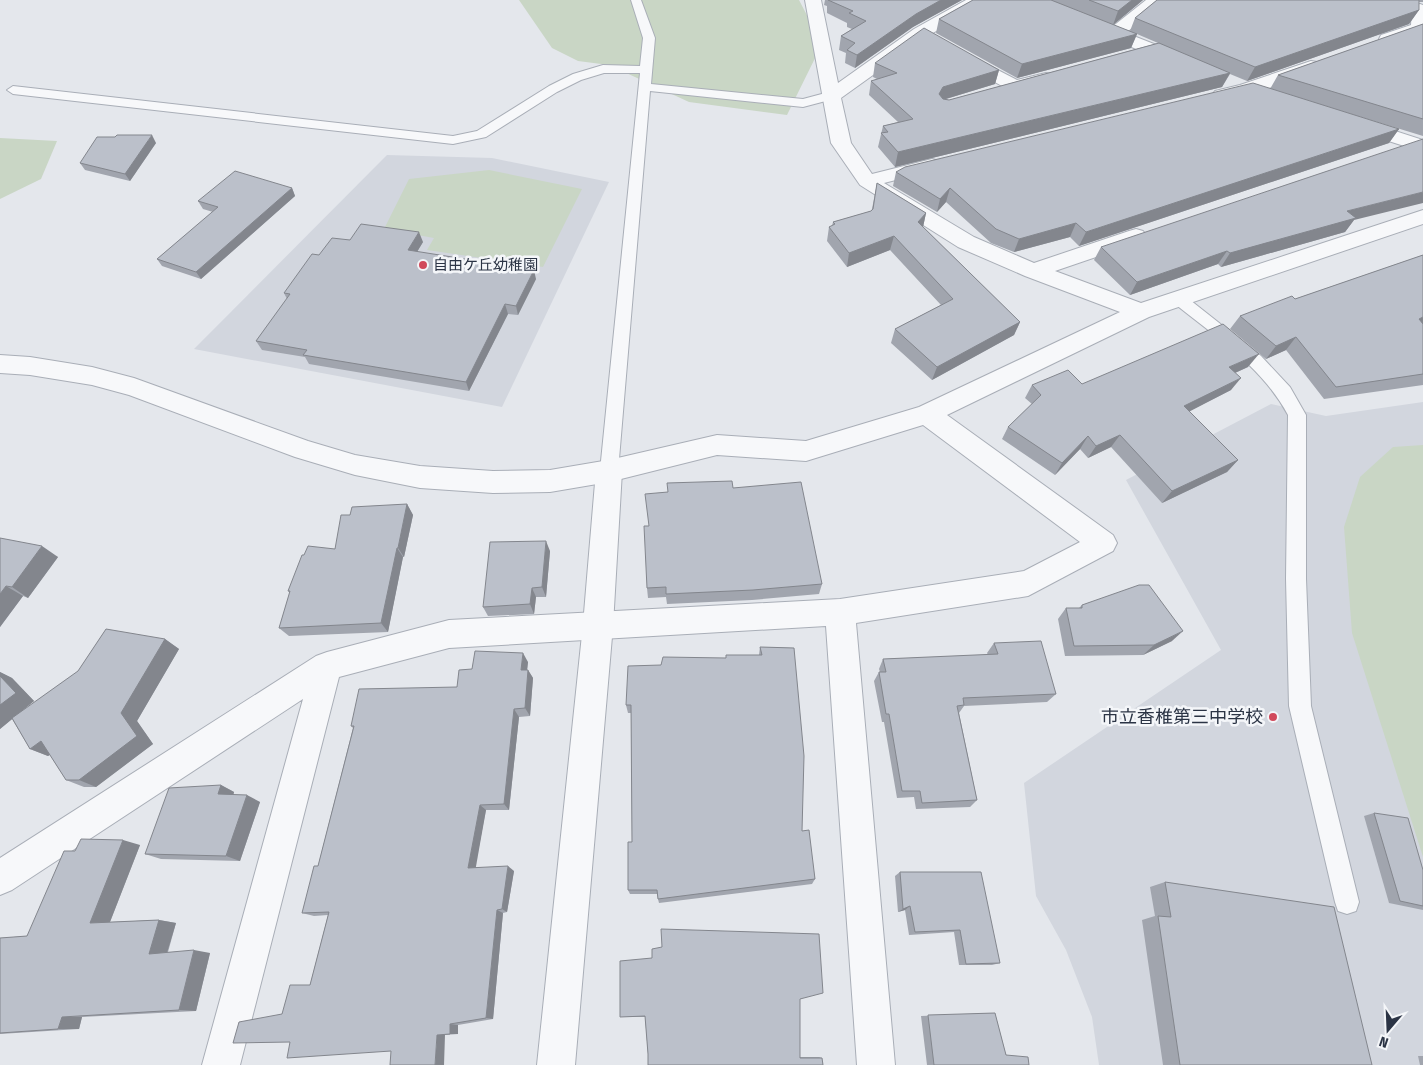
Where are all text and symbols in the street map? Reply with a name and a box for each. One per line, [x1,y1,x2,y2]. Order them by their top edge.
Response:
place label: 自由ケ丘幼稚園 [433,256,538,274]
marker: 自由ケ丘幼稚園 [417,259,429,271]
place label: 市立香椎第三中学校 [1101,706,1263,728]
marker: 市立香椎第三中学校 [1267,711,1279,723]
north arrow [1363,1005,1413,1055]
text: N [1377,1032,1391,1051]

